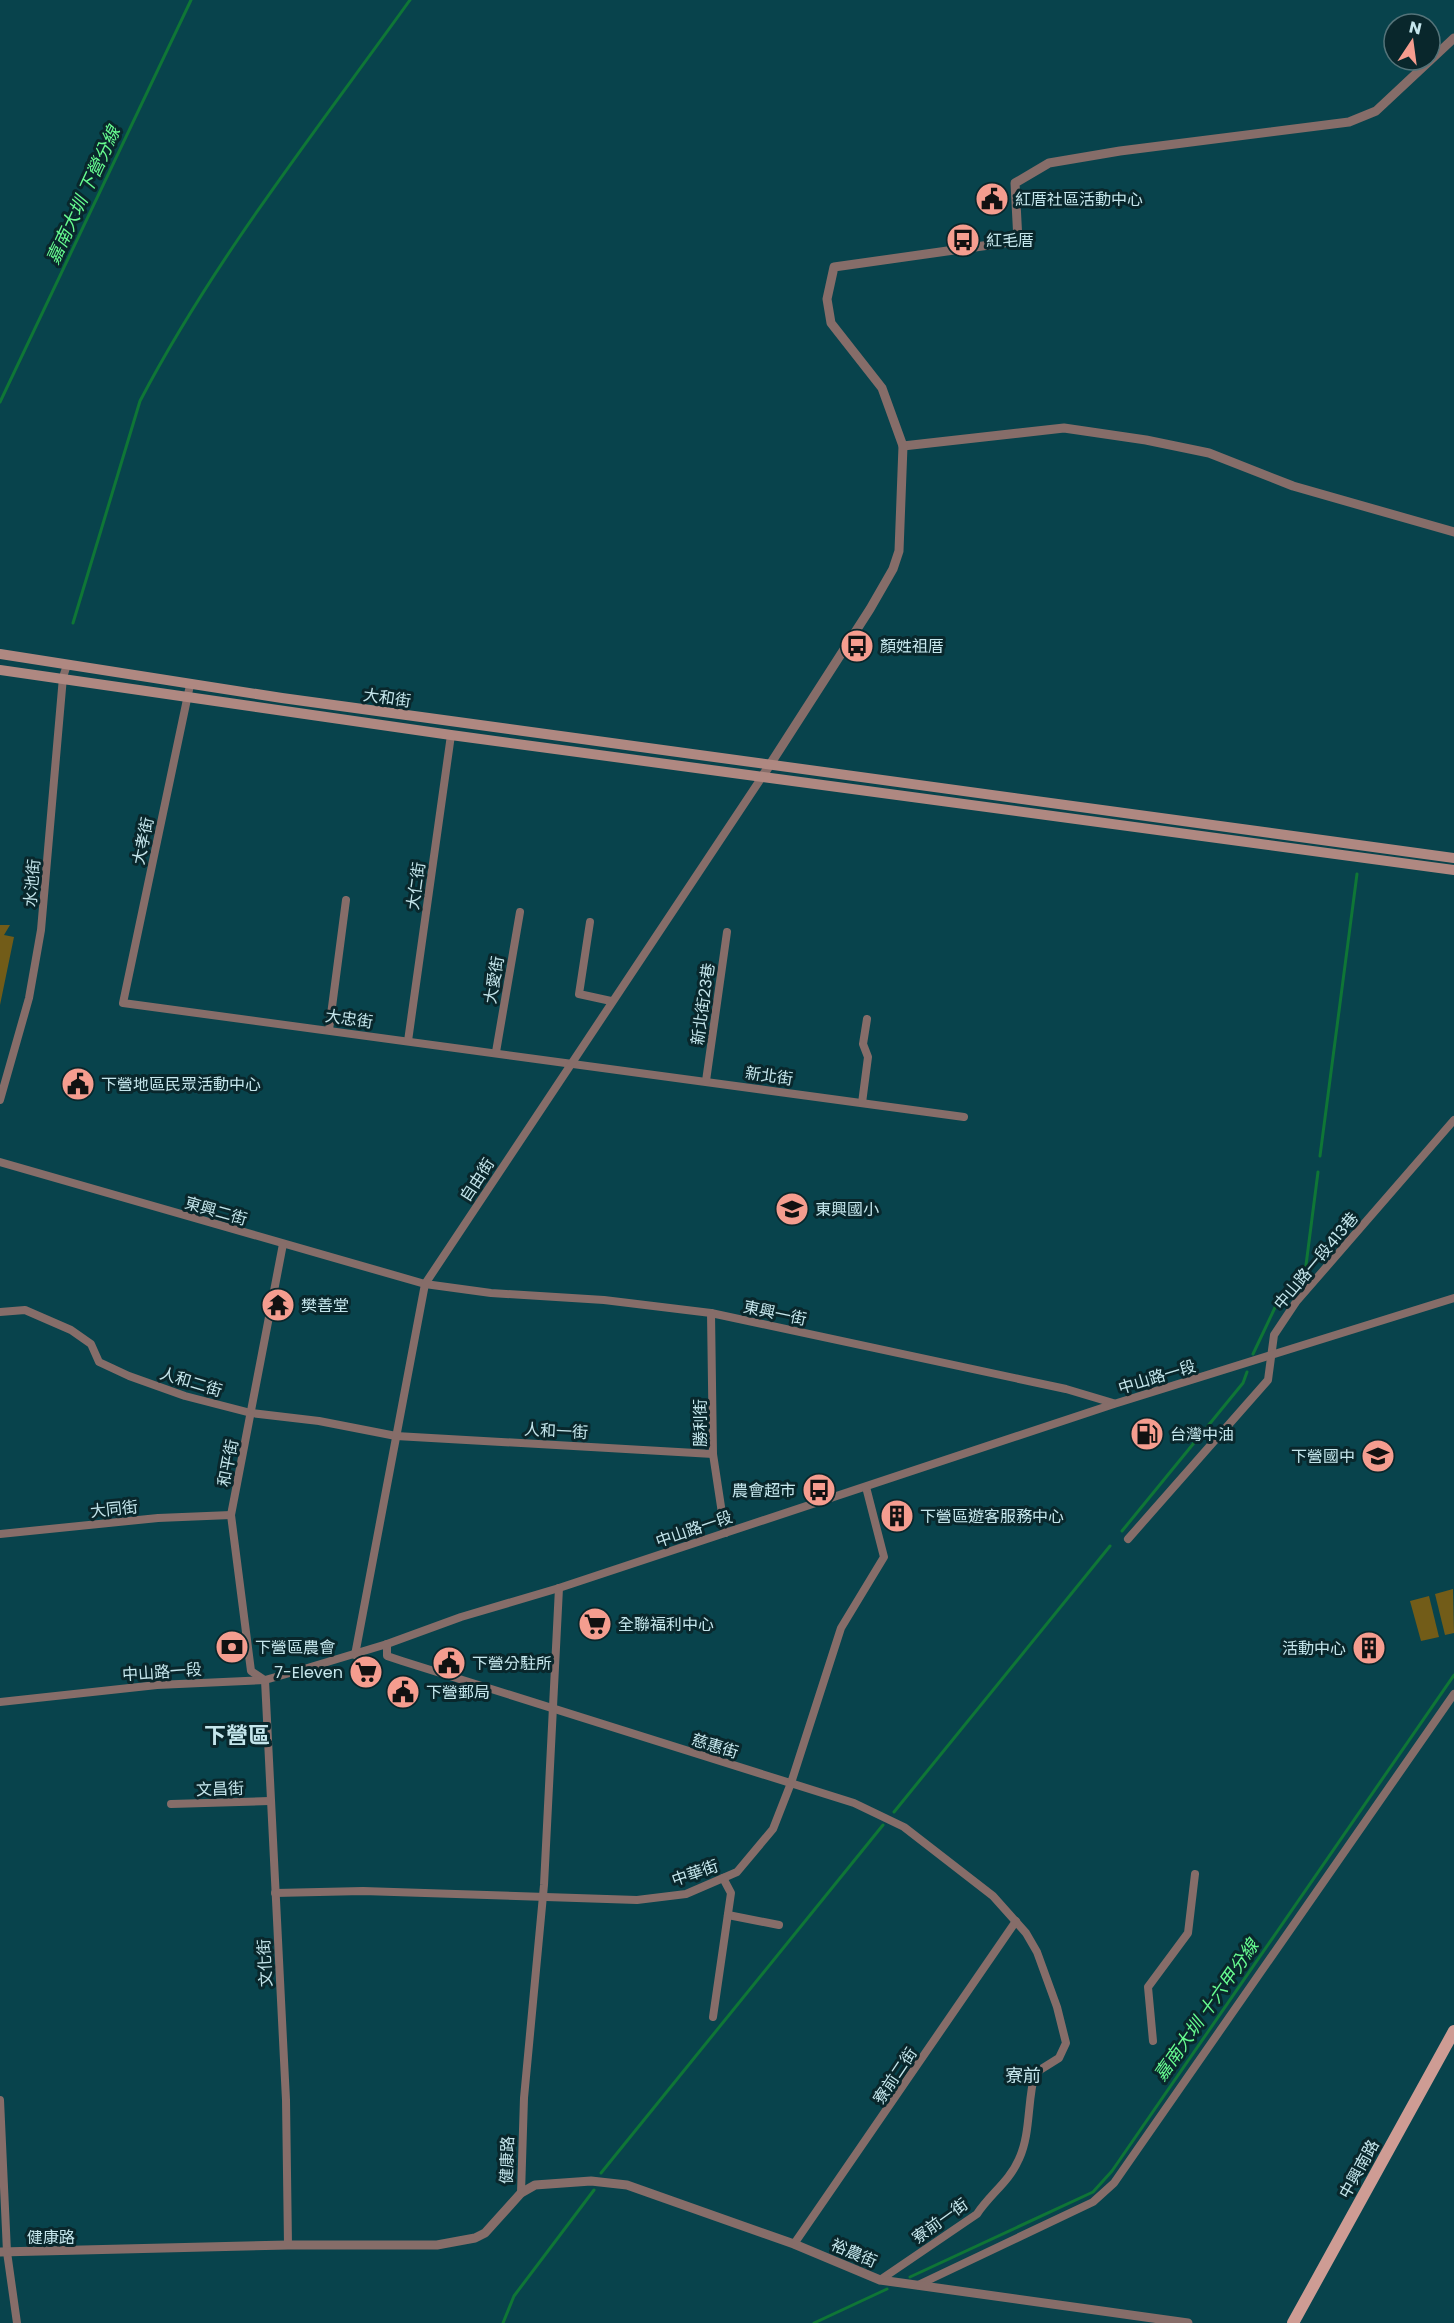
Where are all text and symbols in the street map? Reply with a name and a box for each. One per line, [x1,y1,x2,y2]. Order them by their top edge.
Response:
north arrow [1382,12,1442,72]
text: N [1407,15,1424,40]
water label: 嘉南大圳 下營分線 [40,120,127,268]
public building icon: 紅厝社區活動中心 [974,181,1010,217]
place label: 紅厝社區活動中心 [1015,188,1143,211]
bus stop icon: 紅毛厝 [945,222,981,258]
place label: 紅毛厝 [986,229,1034,252]
bus stop icon: 顏姓祖厝 [839,628,875,664]
place label: 顏姓祖厝 [880,635,944,658]
street label: 大和街 [362,683,412,713]
street label: 大孝街 [127,815,159,867]
street label: 水池街 [18,858,46,908]
street label: 大仁街 [401,861,431,911]
street label: 大愛街 [479,954,509,1006]
street label: 新北街23巷 [686,961,720,1047]
street label: 大忠街 [324,1004,374,1034]
street label: 新北街 [744,1061,794,1091]
public building icon: 下營地區民眾活動中心 [60,1066,96,1102]
place label: 下營地區民眾活動中心 [101,1073,261,1096]
street label: 自由街 [454,1154,500,1206]
street label: 東興二街 [182,1191,250,1231]
school or university icon: 東興國小 [774,1191,810,1227]
place label: 東興國小 [815,1198,879,1221]
street label: 中山路一段413巷 [1268,1207,1364,1315]
temple icon: 樊善堂 [260,1287,296,1323]
place label: 樊善堂 [301,1294,349,1317]
street label: 東興一街 [741,1295,809,1331]
street label: 中山路一段 [1115,1354,1199,1400]
street label: 人和二街 [157,1362,225,1402]
street label: 勝利街 [689,1399,712,1447]
fuel station icon: 台灣中油 [1129,1416,1165,1452]
street label: 人和一街 [523,1418,589,1444]
place label: 台灣中油 [1170,1423,1234,1446]
street label: 和平街 [212,1437,244,1489]
school or university icon: 下營國中 [1360,1438,1396,1474]
place label: 下營國中 [1291,1445,1355,1468]
bus stop icon: 農會超市 [801,1472,837,1508]
place label: 農會超市 [732,1479,796,1502]
street label: 大同街 [89,1495,139,1523]
building icon: 下營區遊客服務中心 [879,1498,915,1534]
street label: 中山路一段 [652,1505,736,1553]
place label: 下營區遊客服務中心 [920,1505,1064,1528]
supermarket icon: 全聯福利中心 [577,1606,613,1642]
place label: 全聯福利中心 [618,1613,714,1636]
bank icon: 下營區農會 [214,1629,250,1665]
building icon: 活動中心 [1351,1630,1387,1666]
place label: 下營區農會 [255,1636,335,1659]
place label: 活動中心 [1282,1637,1346,1660]
public building icon: 下營分駐所 [431,1645,467,1681]
place label: 下營分駐所 [472,1652,552,1675]
supermarket icon: 7-Eleven [348,1654,384,1690]
street label: 中山路一段 [121,1658,203,1686]
place label: 7-Eleven [274,1661,343,1684]
public building icon: 下營郵局 [385,1674,421,1710]
place label: 下營郵局 [426,1681,490,1704]
district label: 下營區 [204,1720,270,1751]
street label: 慈惠街 [689,1728,741,1764]
street label: 文昌街 [196,1777,244,1801]
street label: 中華街 [669,1854,721,1892]
water label: 嘉南大圳 十六甲分線 [1148,1933,1265,2086]
street label: 文化街 [252,1938,278,1988]
street label: 寮前二街 [868,2043,922,2109]
district label: 寮前 [1005,2063,1041,2088]
street label: 中興南路 [1333,2135,1385,2203]
street label: 健康路 [495,2136,519,2184]
street label: 寮前一街 [907,2193,973,2249]
street label: 健康路 [27,2226,75,2249]
street label: 裕農街 [827,2233,881,2273]

